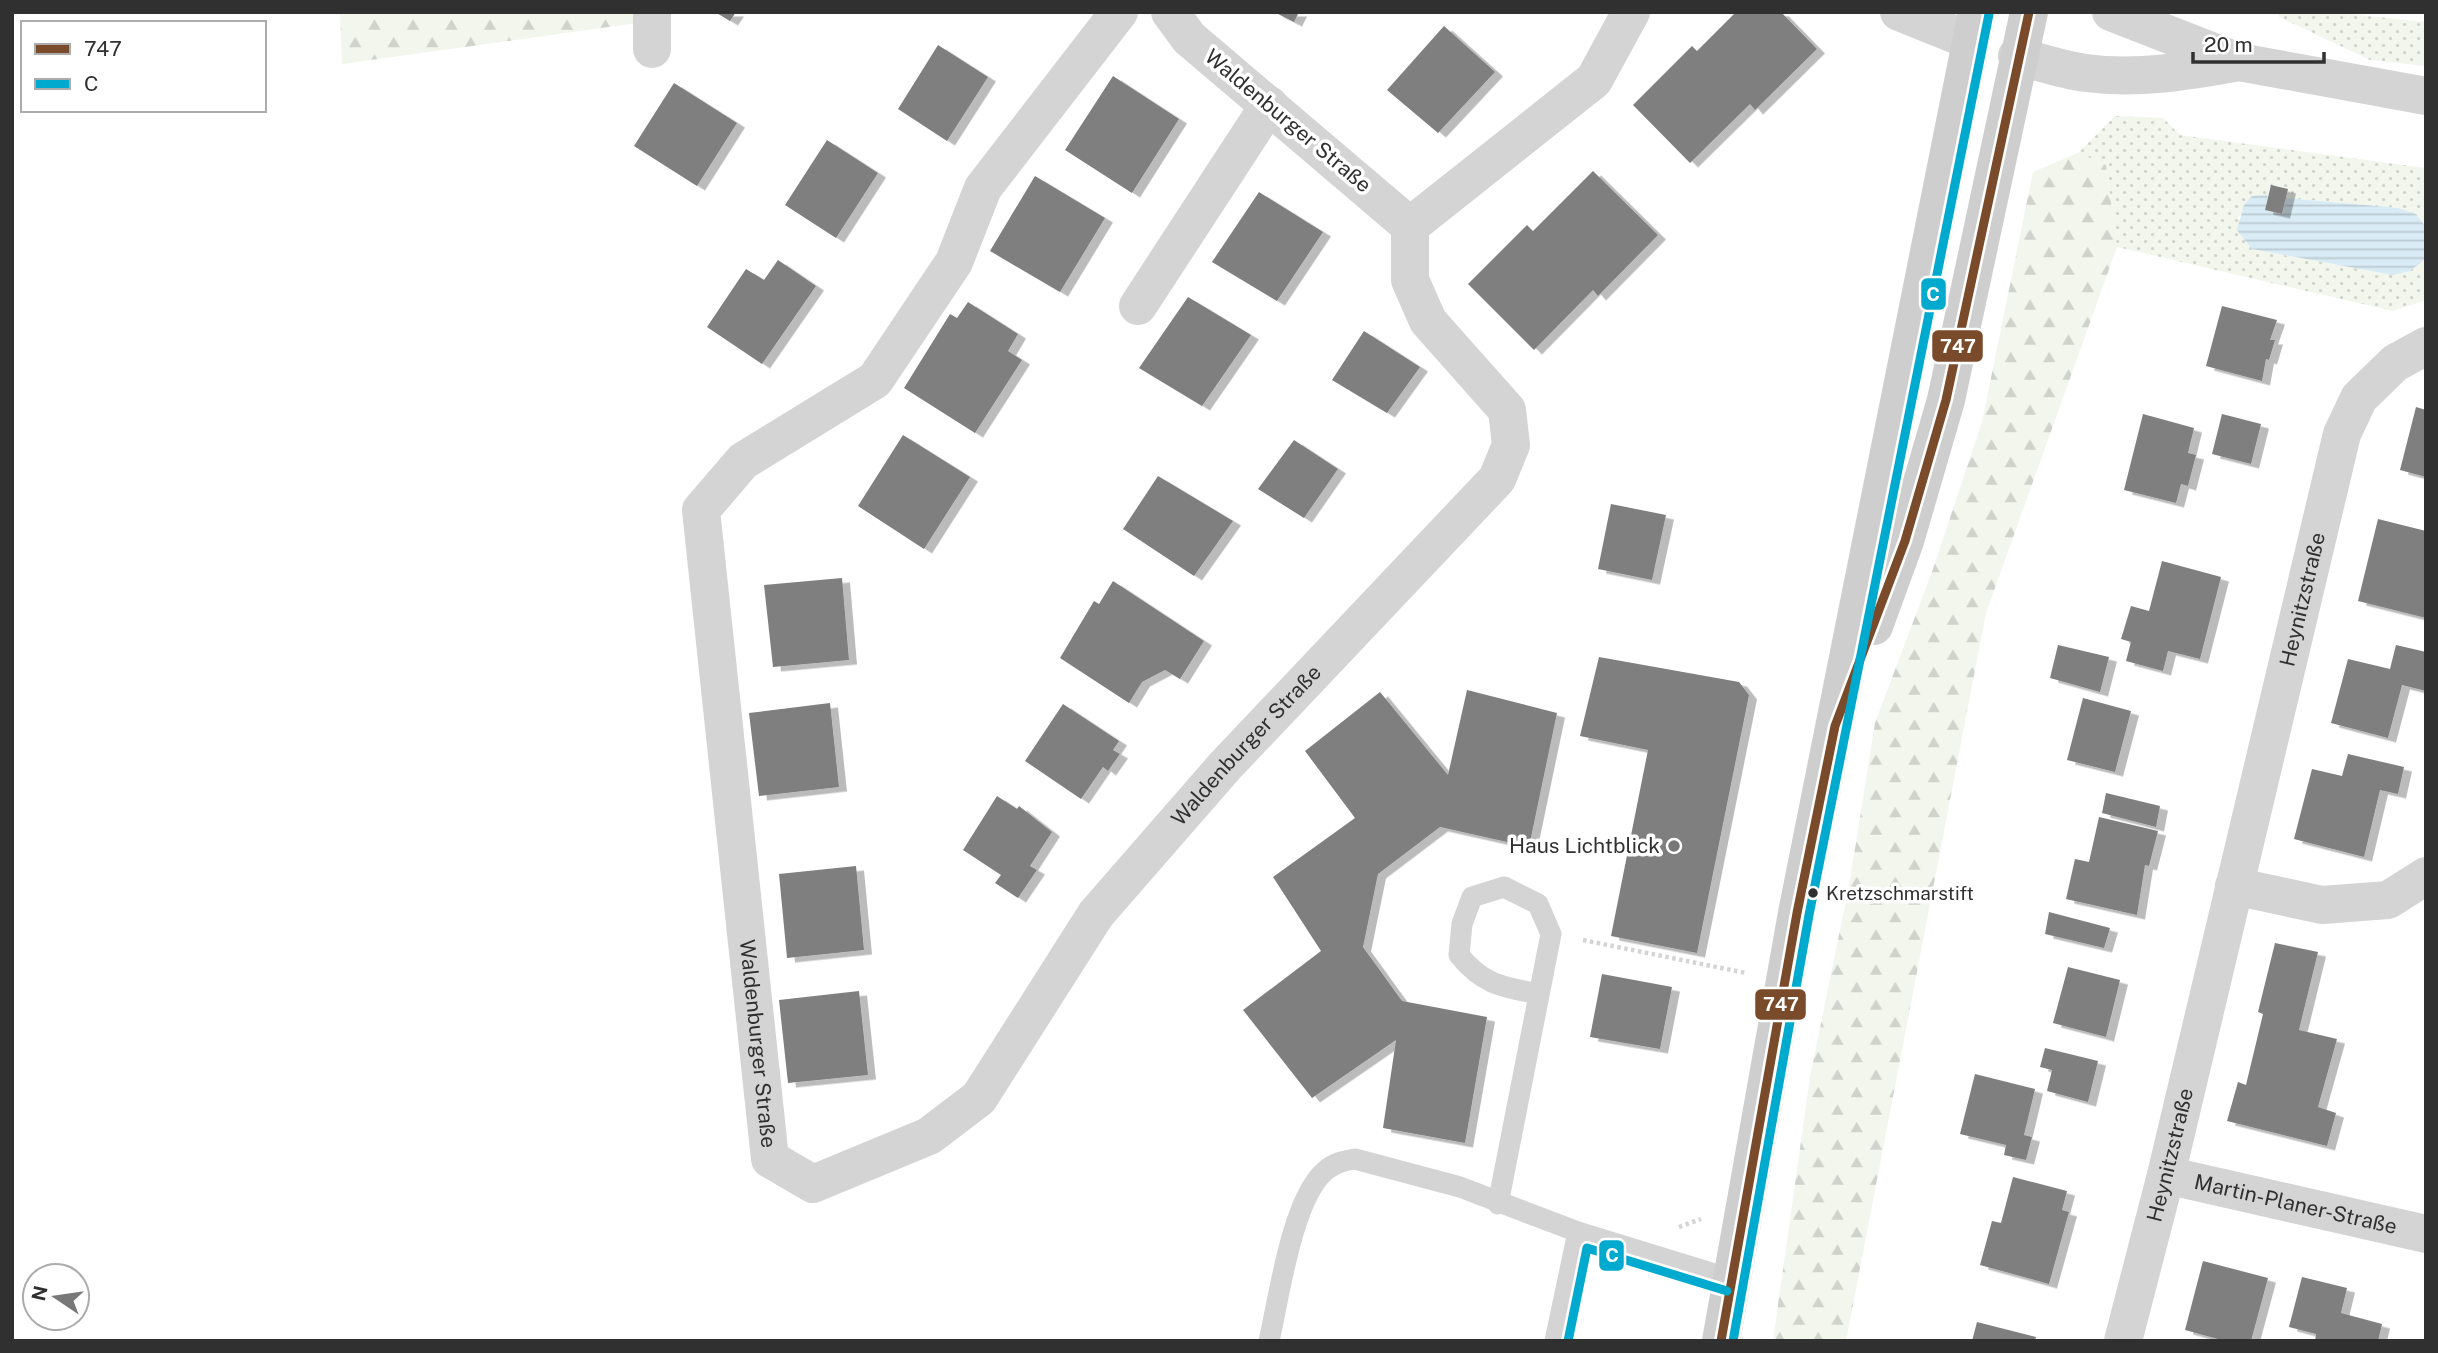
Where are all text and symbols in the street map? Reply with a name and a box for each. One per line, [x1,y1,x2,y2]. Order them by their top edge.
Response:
legend [21,21,266,112]
scale bar [2193,21,2324,65]
text: 20 m [2204,32,2253,57]
text: 747 [84,36,122,61]
street label: Waldenburger Straße [1200,44,1377,197]
text: C [84,71,98,96]
line badge: C [1920,277,1947,311]
text: C [1926,283,1940,305]
line badge: 747 [1931,329,1984,363]
text: 747 [1940,335,1976,357]
street label: Heynitzstraße [2274,530,2330,669]
street label: Waldenburger Straße [1166,660,1326,831]
place label: Haus Lichtblick [1509,833,1660,858]
marker: Haus Lichtblick [1666,838,1682,854]
place label: Kretzschmarstift [1826,882,1974,904]
marker: Kretzschmarstift [1806,886,1820,900]
street label: Waldenburger Straße [735,938,782,1149]
line badge: 747 [1754,988,1807,1021]
text: 747 [1763,993,1799,1015]
street label: Heynitzstraße [2141,1085,2198,1224]
street label: Martin-Planer-Straße [2192,1169,2400,1239]
line badge: C [1598,1239,1625,1272]
text: C [1605,1244,1619,1266]
north arrow [21,1262,91,1332]
text: N [27,1283,52,1303]

